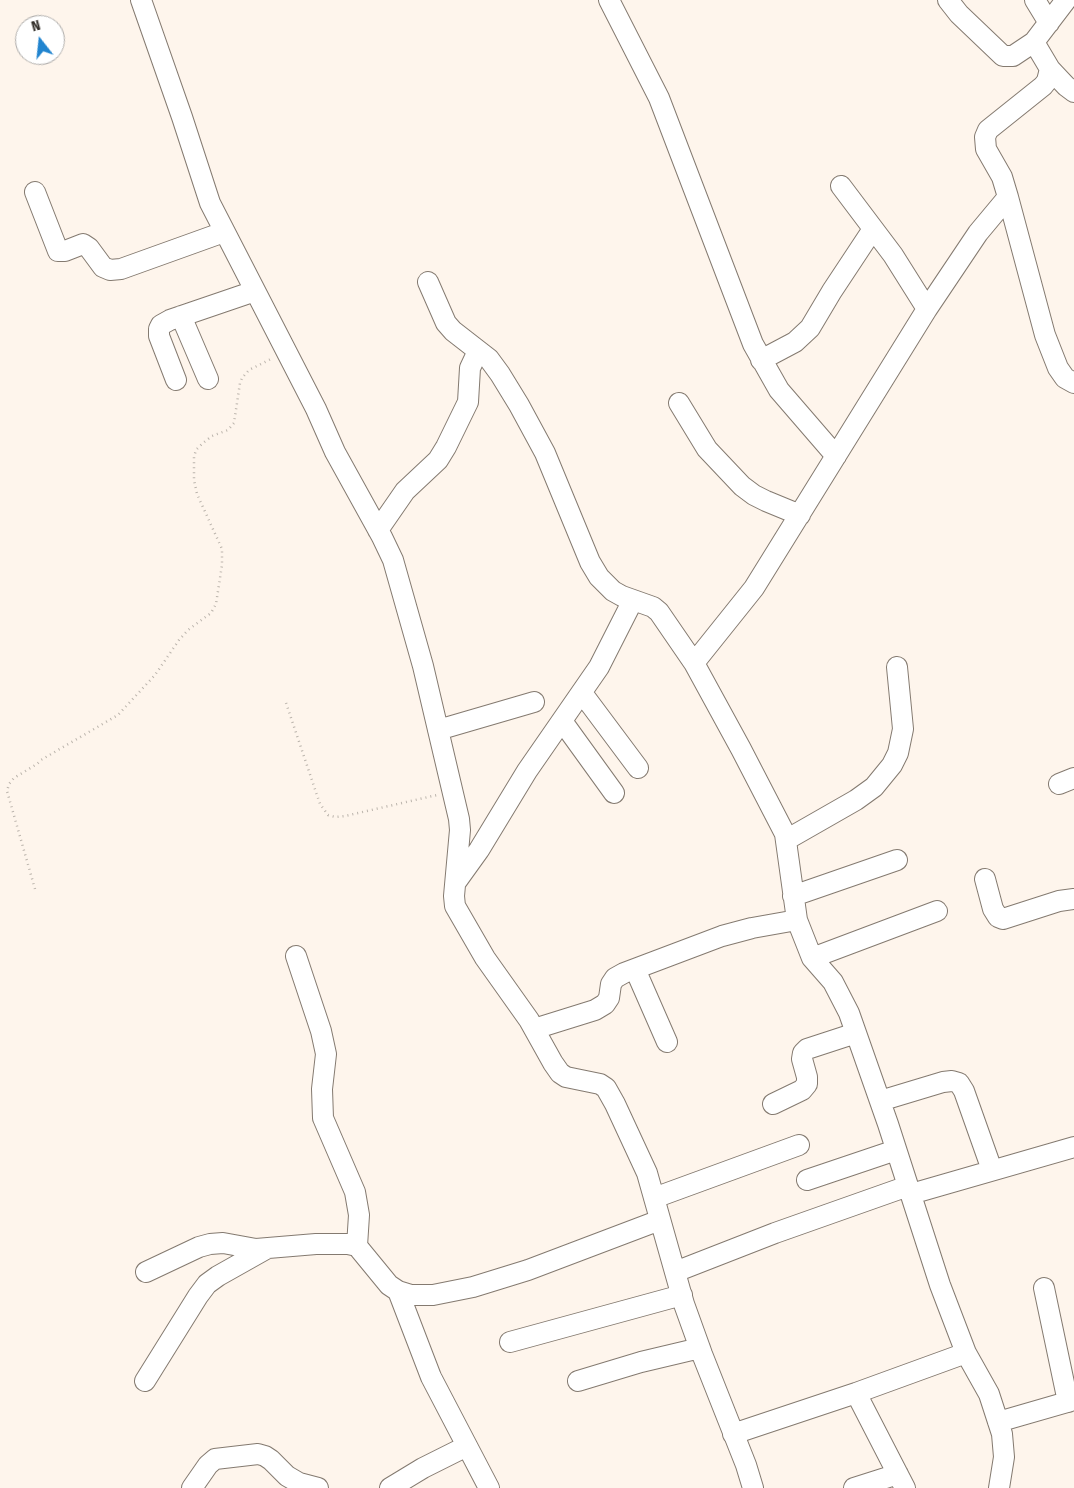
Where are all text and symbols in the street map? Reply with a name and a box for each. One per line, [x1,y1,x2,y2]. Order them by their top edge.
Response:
north arrow [15,15,65,65]
text: N [30,17,42,35]

